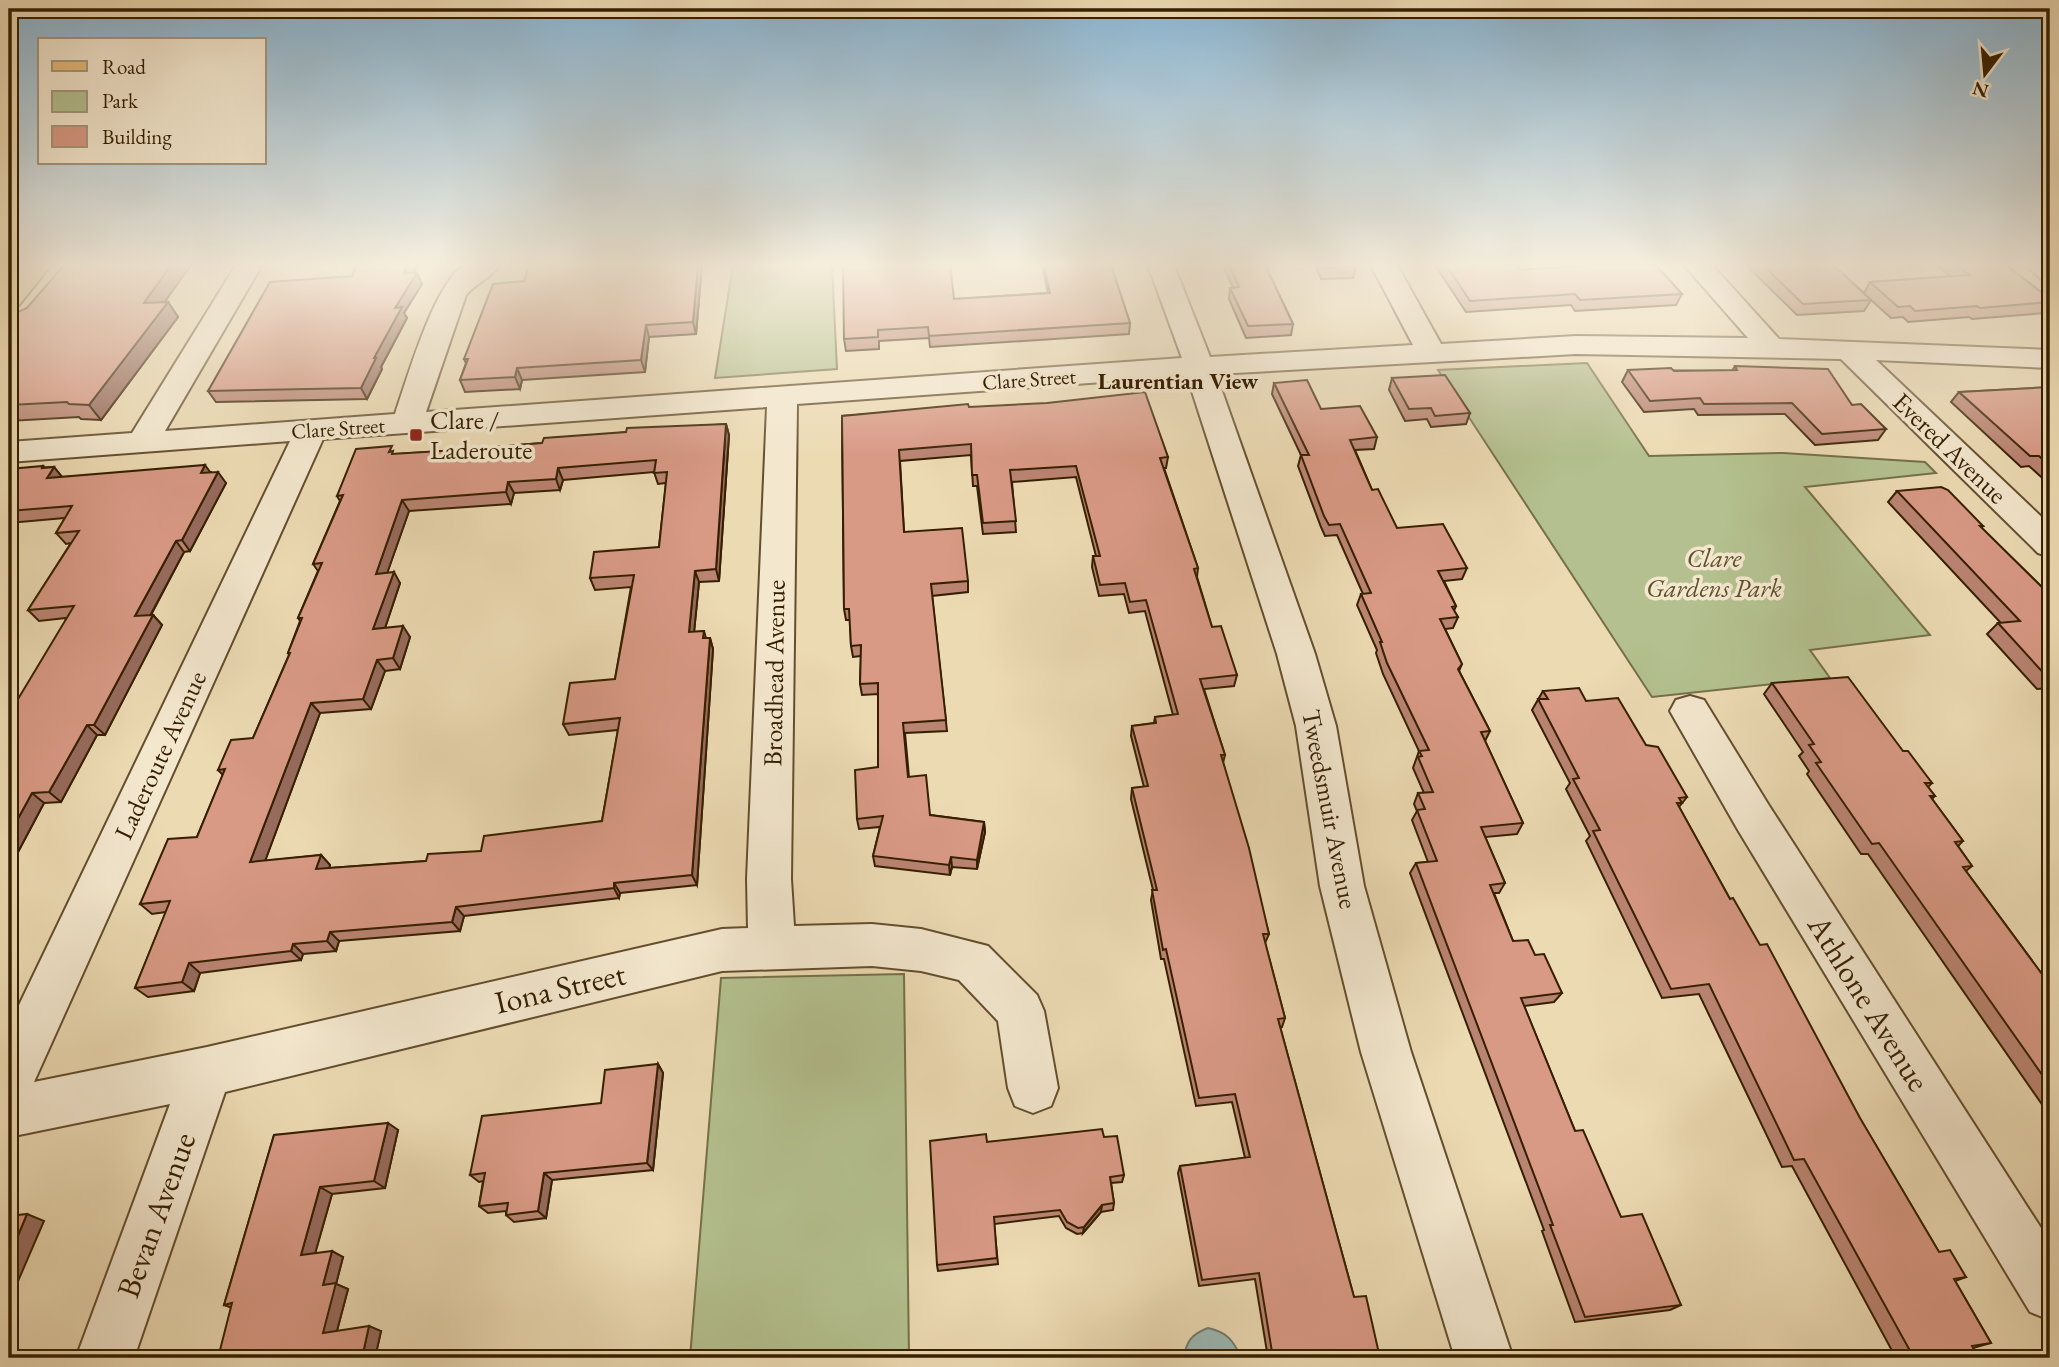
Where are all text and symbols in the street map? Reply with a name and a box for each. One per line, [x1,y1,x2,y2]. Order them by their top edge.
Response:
legend [38,38,266,164]
north arrow [1951,38,2021,108]
text: Road [102,53,146,80]
text: N [1969,76,1991,104]
text: Park [102,87,139,114]
text: Building [102,123,172,150]
street label: Clare Street [981,362,1077,396]
district label: Laurentian View [1098,366,1259,396]
street label: Evered Avenue [1886,385,2014,511]
place label: Clare / Laderoute [430,403,532,467]
street label: Clare Street [290,411,386,445]
marker: Clare / Laderoute [408,427,424,443]
park label: Clare Gardens Park [1646,541,1782,605]
street label: Broadhead Avenue [755,579,793,767]
street label: Laderoute Avenue [106,665,214,845]
street label: Tweedsmuir Avenue [1294,707,1366,911]
street label: Athlone Avenue [1798,906,1940,1099]
street label: Iona Street [490,953,630,1023]
street label: Bevan Avenue [107,1127,205,1303]

